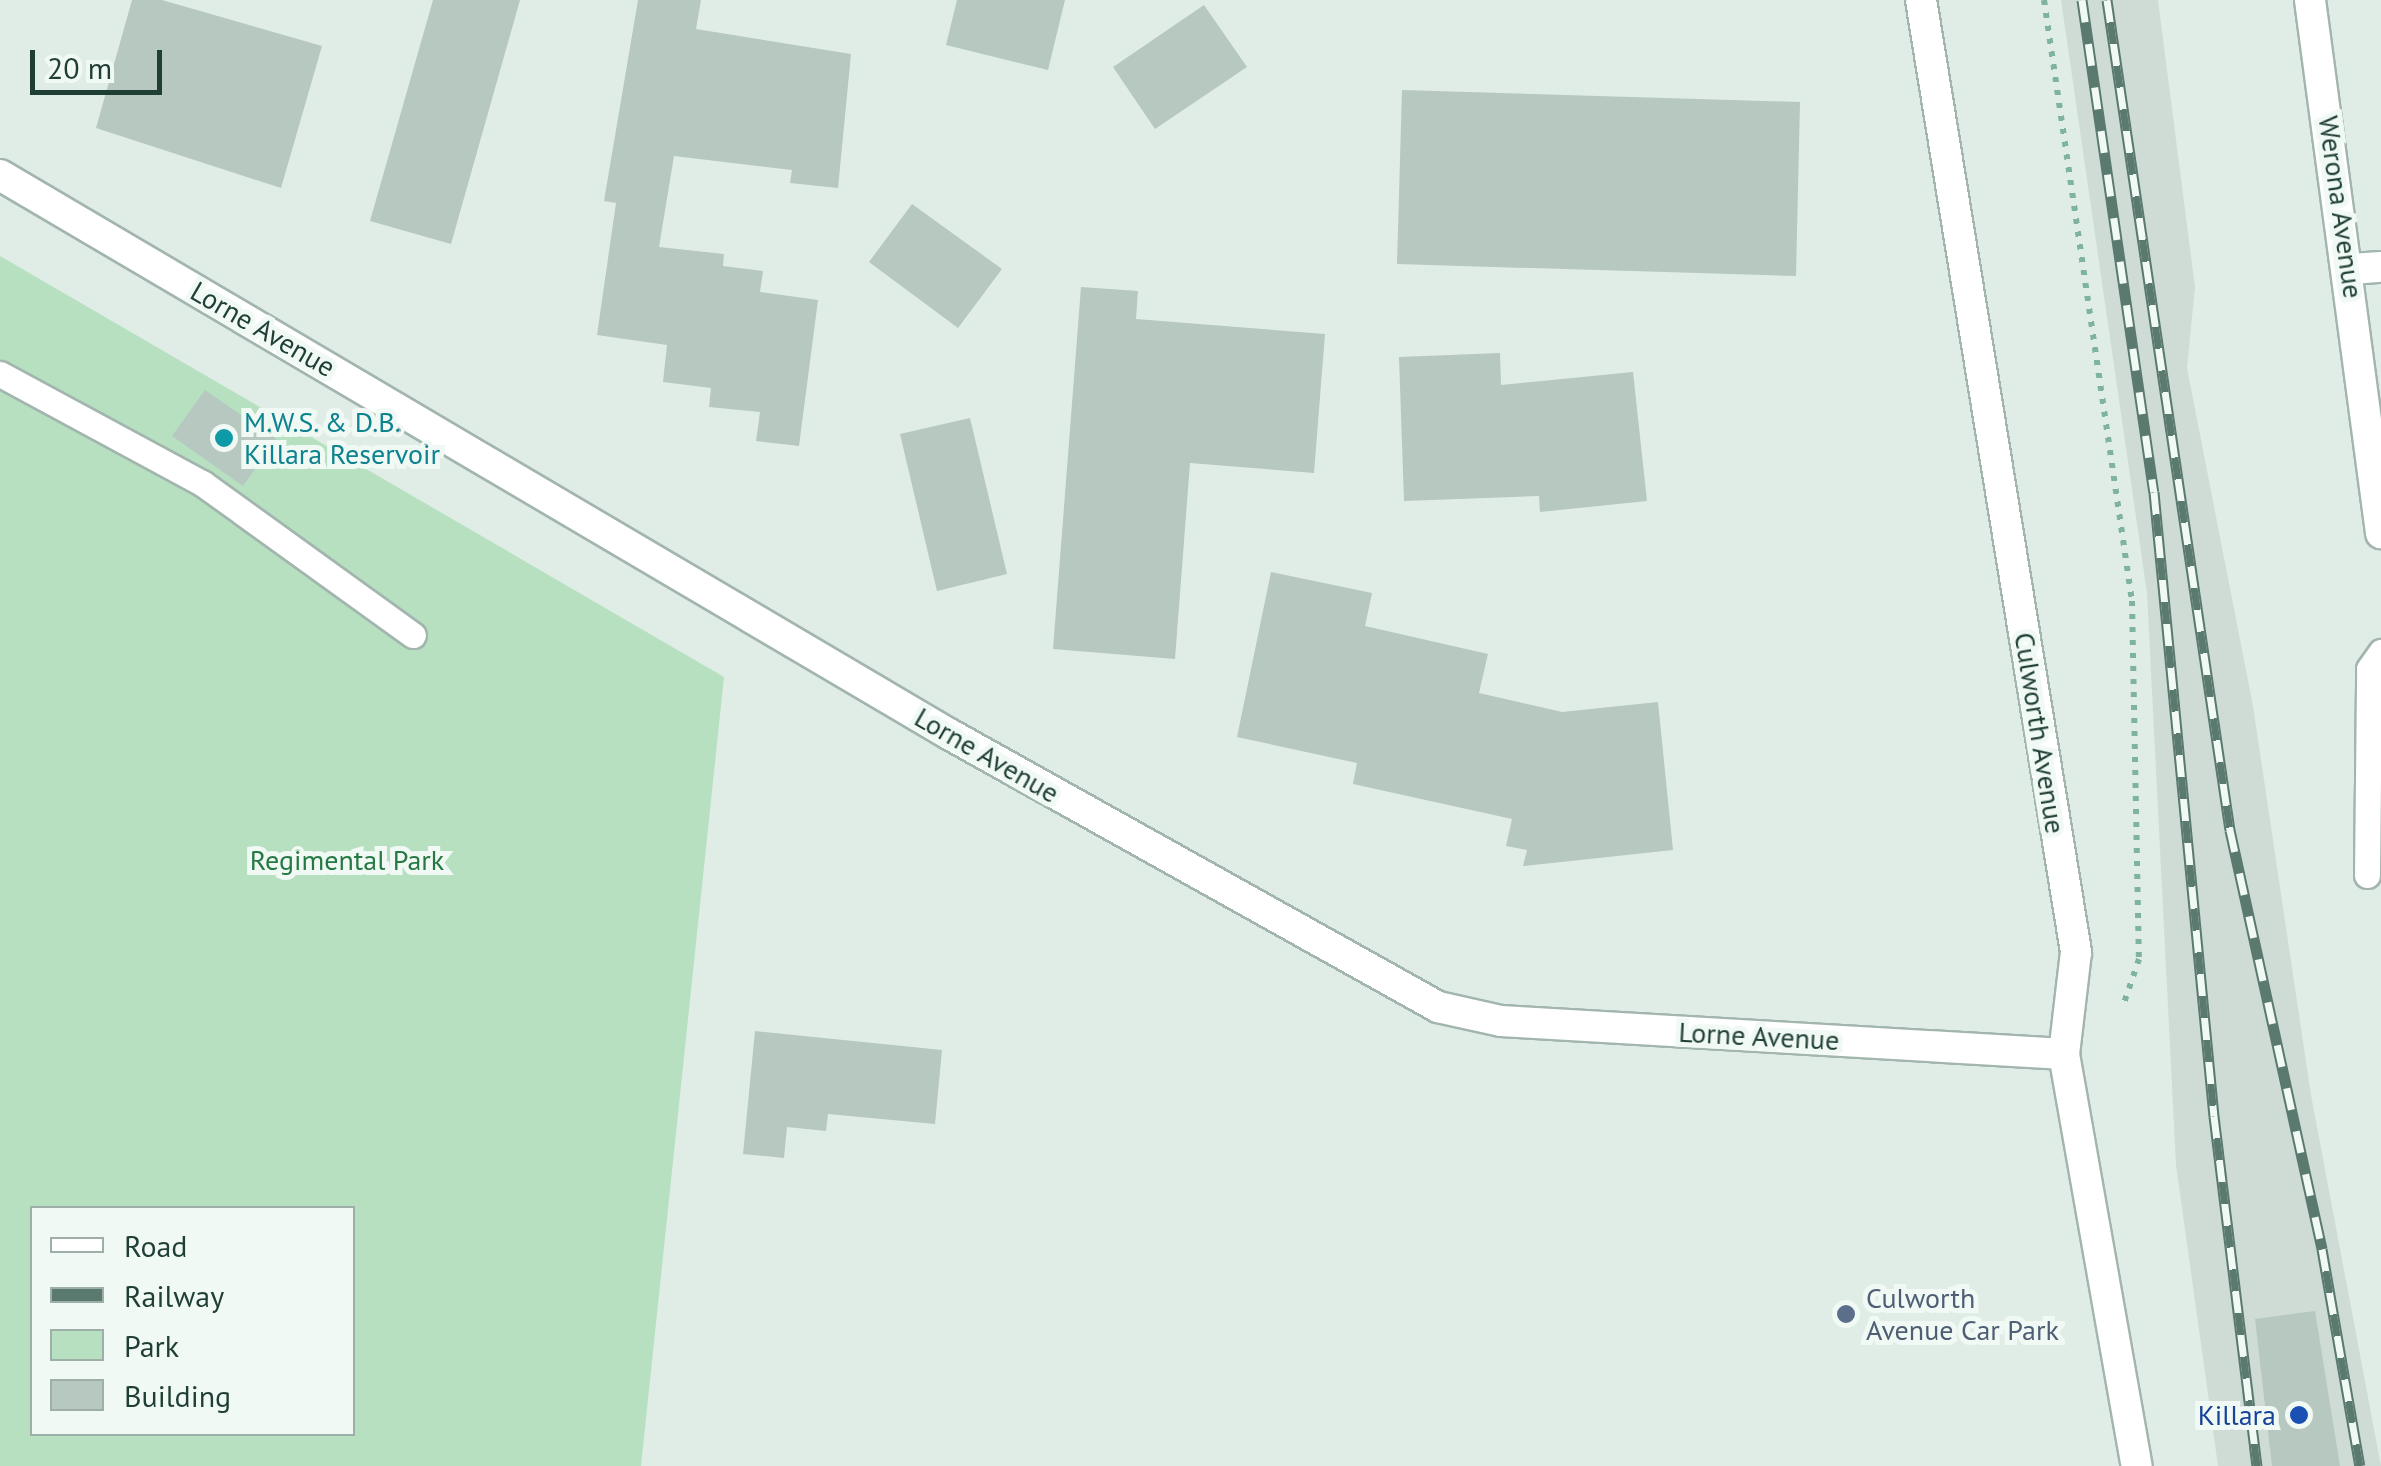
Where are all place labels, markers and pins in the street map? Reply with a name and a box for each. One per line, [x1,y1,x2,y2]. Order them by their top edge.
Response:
place label: M.W.S. & D.B. Killara Reservoir [244,405,440,471]
marker: M.W.S. & D.B. Killara Reservoir [213,427,235,449]
place label: Culworth Avenue Car Park [1866,1281,2059,1347]
marker: Culworth Avenue Car Park [1835,1303,1857,1325]
place label: Killara [2198,1398,2276,1432]
marker: Killara [2286,1402,2312,1428]

